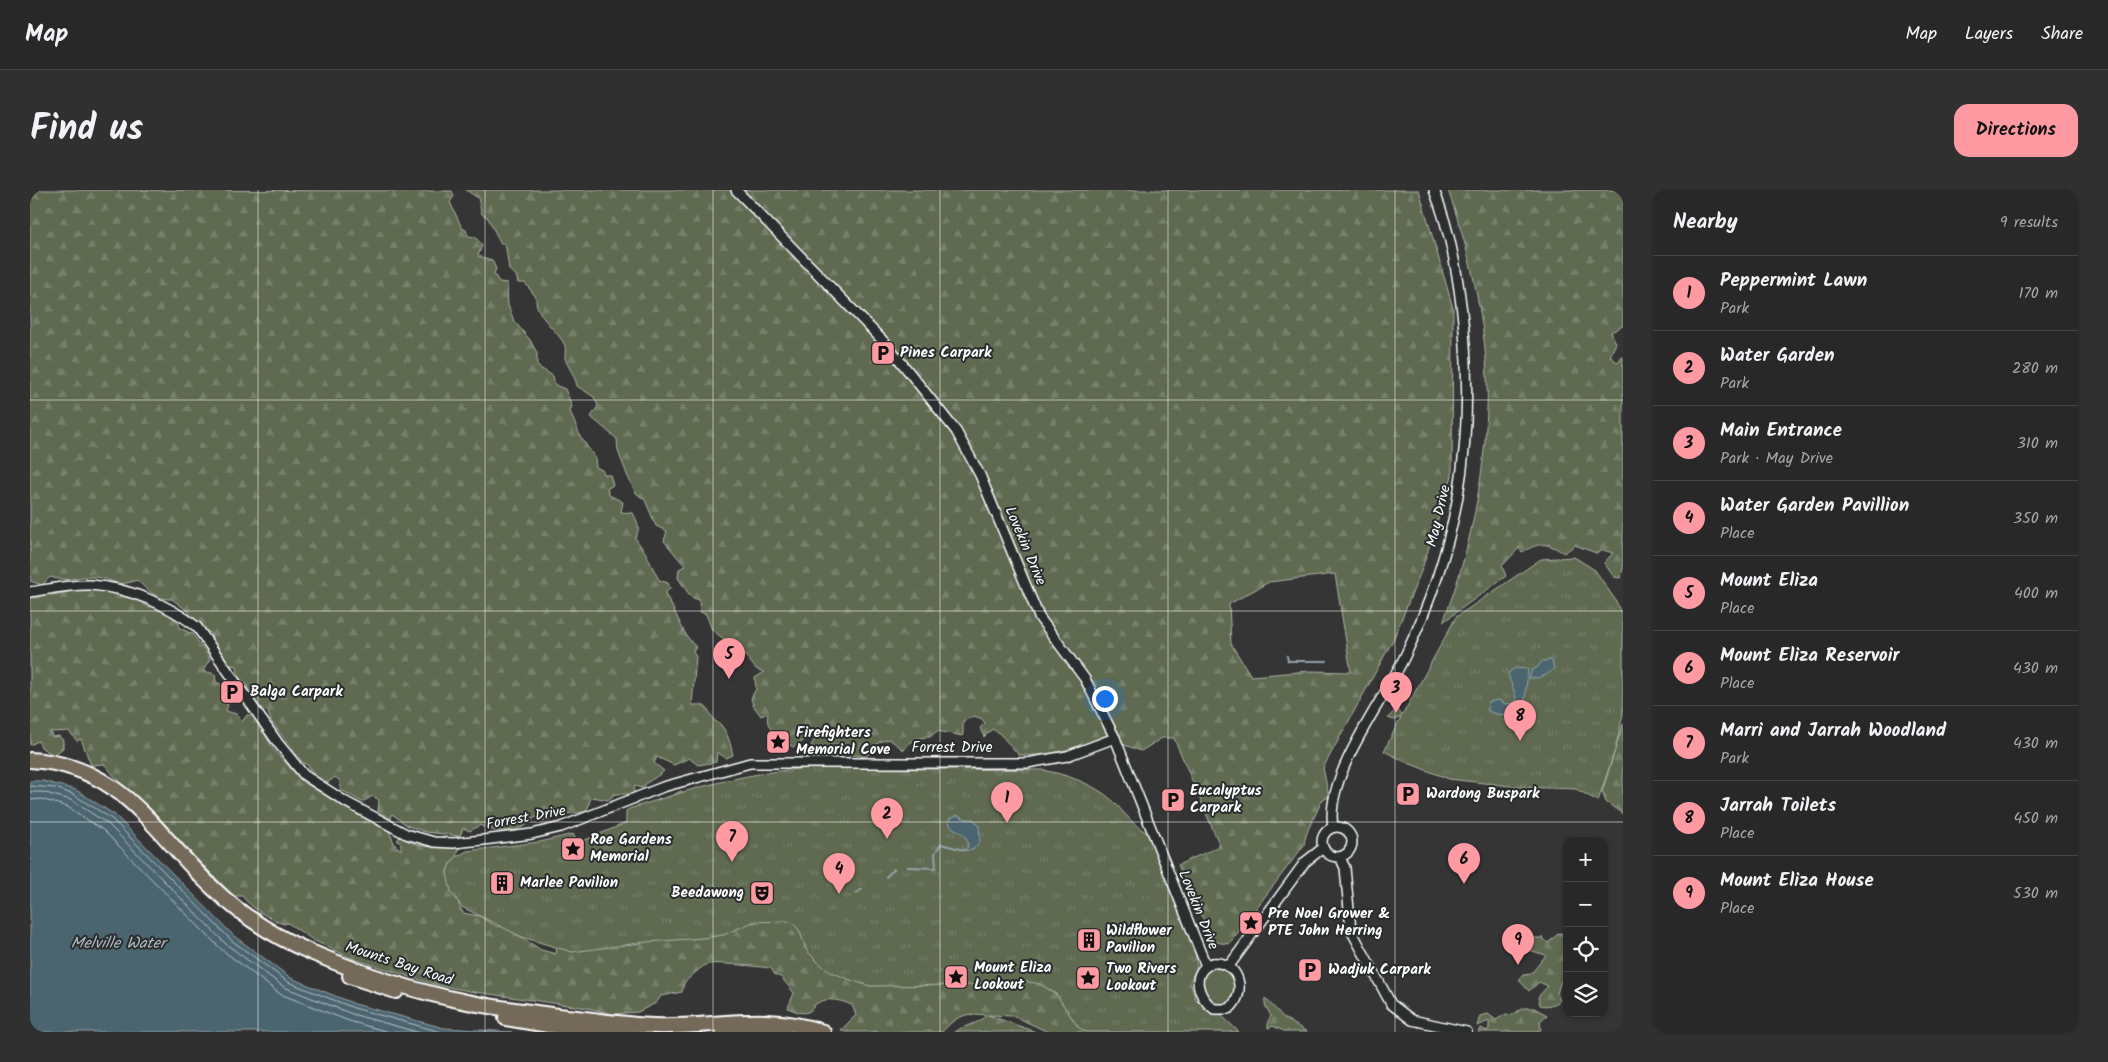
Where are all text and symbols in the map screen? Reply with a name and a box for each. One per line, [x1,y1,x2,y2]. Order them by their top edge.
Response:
text: Map [25,15,68,54]
text: Map [1906,20,1937,49]
text: Layers [1965,20,2013,49]
text: Share [2041,20,2083,49]
text: Find us [30,102,143,158]
button: Directions [1954,104,2078,157]
text: Nearby [1673,206,1738,239]
text: 9 results [2000,210,2058,235]
text: Peppermint Lawn [1720,266,1867,296]
text: 1 [1687,281,1691,306]
text: 170 m [2018,281,2058,306]
text: Park [1720,296,1749,321]
parking icon: Pines Carpark [870,340,896,366]
place label: Pines Carpark [900,341,992,365]
text: Water Garden [1720,341,1835,371]
text: 2 [1684,356,1694,381]
text: 280 m [2012,356,2058,381]
text: Park [1720,371,1749,396]
text: Main Entrance [1720,416,1842,446]
text: 3 [1685,431,1693,456]
text: 310 m [2017,431,2058,456]
text: Park · May Drive [1720,446,1833,471]
street label: May Drive [1420,482,1458,549]
text: Water Garden Pavillion [1720,491,1909,521]
street label: Lovekin Drive [998,503,1053,590]
text: 4 [1685,506,1693,531]
text: 350 m [2013,506,2058,531]
text: Place [1720,521,1754,546]
text: Mount Eliza [1720,566,1818,596]
text: 5 [1685,581,1693,606]
text: 400 m [2014,581,2058,606]
text: Place [1720,596,1754,621]
pin: 5 [713,638,745,679]
text: Mount Eliza Reservoir [1720,641,1899,671]
text: 6 [1685,656,1693,681]
text: 430 m [2013,656,2058,681]
text: Place [1720,671,1754,696]
pin: 3 [1380,672,1412,713]
parking icon: Balga Carpark [219,679,245,705]
place label: Balga Carpark [250,680,343,704]
your location [1092,686,1118,712]
pin: 8 [1504,700,1536,741]
text: Marri and Jarrah Woodland [1720,716,1946,746]
place label: Firefighters Memorial Cove [796,721,891,762]
place icon: Firefighters Memorial Cove [765,729,791,755]
text: 7 [1685,731,1693,756]
text: 430 m [2013,731,2058,756]
street label: Forrest Drive [912,736,993,760]
text: Park [1720,746,1749,771]
place label: Eucalyptus Carpark [1190,779,1261,820]
parking icon: Wardong Buspark [1395,781,1421,807]
pin: 1 [991,782,1023,823]
place label: Wardong Buspark [1426,782,1540,806]
parking icon: Eucalyptus Carpark [1160,787,1186,813]
text: Jarrah Toilets [1720,791,1836,821]
pin: 2 [871,798,903,839]
street label: Forrest Drive [484,799,568,837]
text: 8 [1684,806,1694,831]
text: 450 m [2013,806,2058,831]
pin: 7 [716,821,748,862]
text: Place [1720,821,1754,846]
place label: Roe Gardens Memorial [590,828,672,869]
place icon: Roe Gardens Memorial [560,836,586,862]
map controls [1563,837,1608,1017]
button: + [1563,837,1608,882]
pin: 6 [1448,843,1480,884]
pin: 4 [823,853,855,894]
text: Mount Eliza House [1720,866,1874,896]
street label: Lovekin Drive [1171,867,1225,954]
building icon: Marlee Pavilion [489,870,515,896]
place label: Marlee Pavilion [520,871,618,895]
theatre icon: Beedawong [749,880,775,906]
place label: Beedawong [671,881,744,905]
text: 9 [1685,881,1693,906]
text: 530 m [2013,881,2058,906]
button: − [1563,882,1608,927]
text: Place [1720,896,1754,921]
place label: Pre Noel Grower & PTE John Herring [1268,902,1390,943]
place icon: Pre Noel Grower & PTE John Herring [1238,910,1264,936]
place label: Wildflower Pavilion [1106,919,1172,960]
pin: 9 [1502,924,1534,965]
building icon: Wildflower Pavilion [1076,927,1102,953]
button: locate [1563,927,1608,972]
water label: Melville Water [71,931,169,956]
street label: Mounts Bay Road [342,935,456,993]
place label: Mount Eliza Lookout [974,956,1052,997]
place label: Two Rivers Lookout [1106,957,1176,998]
parking icon: Wadjuk Carpark [1297,957,1323,983]
place label: Wadjuk Carpark [1328,958,1431,982]
place icon: Mount Eliza Lookout [943,964,969,990]
place icon: Two Rivers Lookout [1075,965,1101,991]
button: layers [1563,972,1608,1017]

